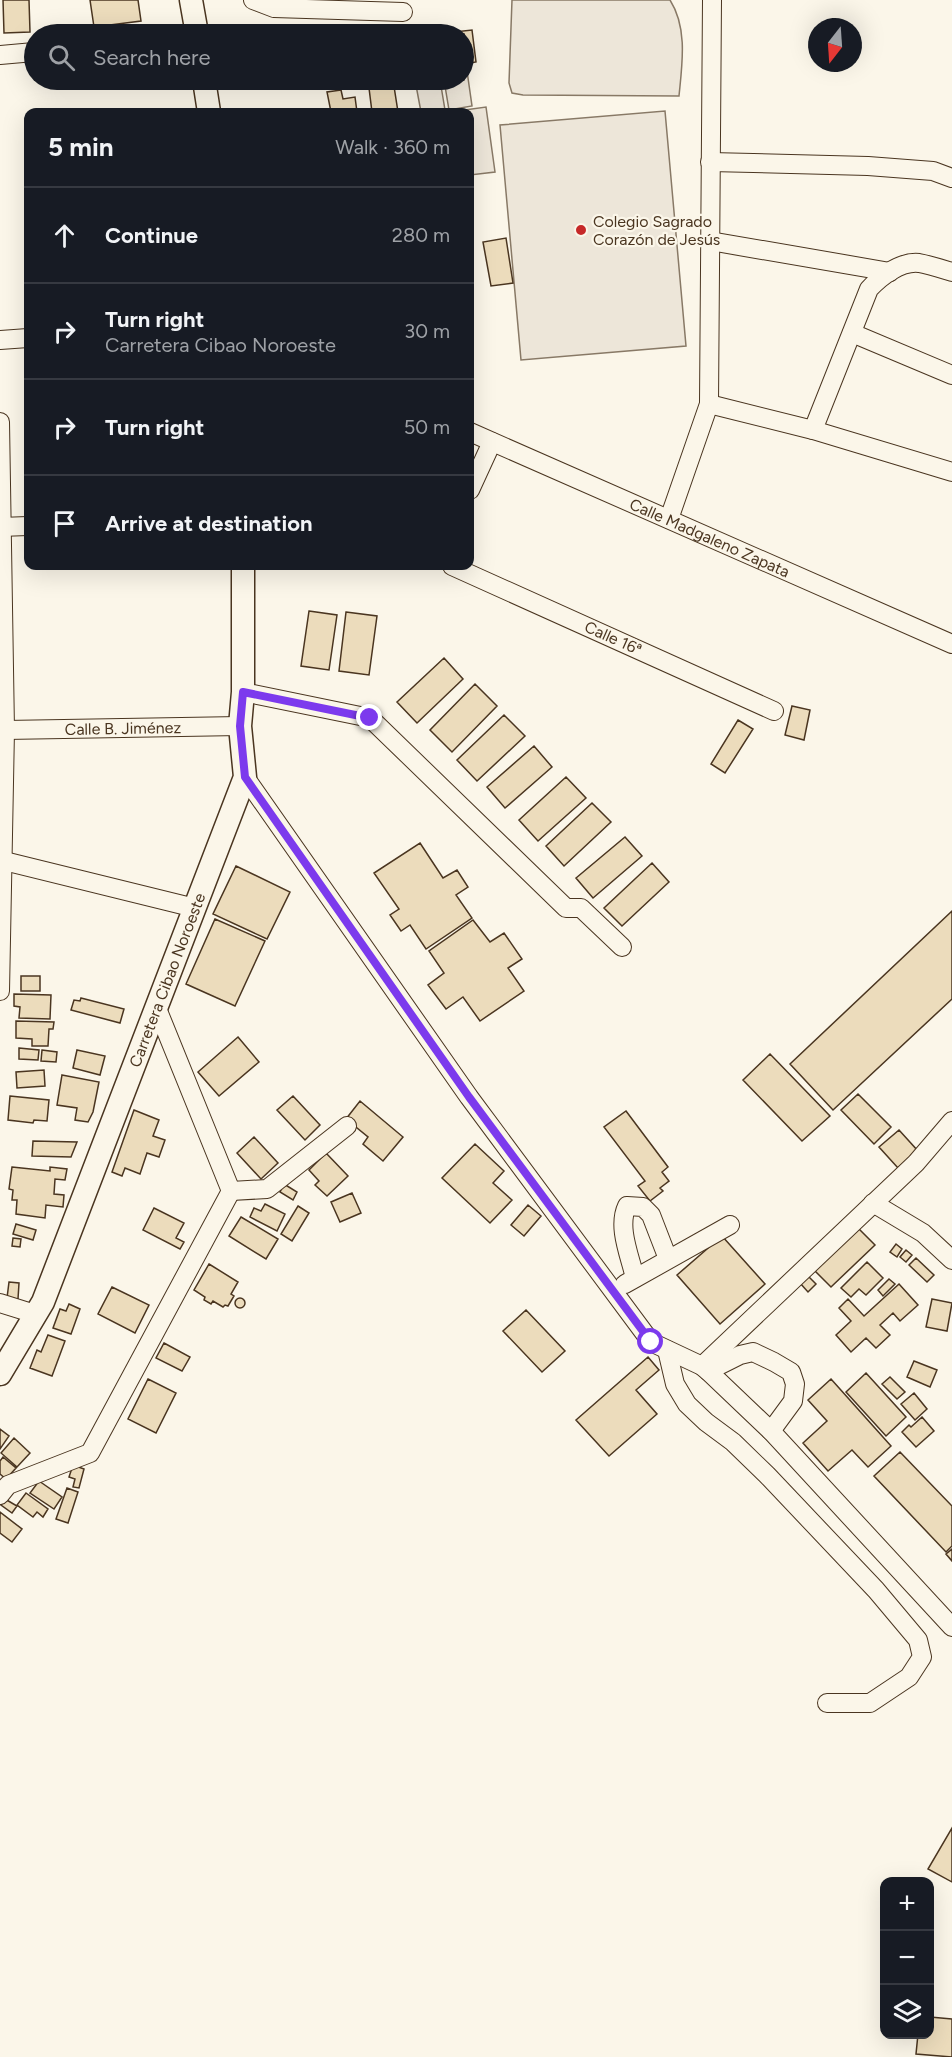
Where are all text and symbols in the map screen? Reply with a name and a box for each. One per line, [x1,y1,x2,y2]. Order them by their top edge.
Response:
north arrow [808,18,862,72]
search box [24,24,474,90]
icon: search [45,41,78,74]
text: Search here [93,44,211,71]
text: 5 min [48,131,114,163]
text: Walk · 360 m [335,135,450,159]
place label: Colegio Sagrado Corazón de Jesús [593,212,720,249]
icon: ahead [48,219,81,252]
text: Continue [105,222,198,249]
text: 280 m [392,223,450,247]
marker: Colegio Sagrado Corazón de Jesús [574,223,588,237]
text: Turn right [105,306,204,333]
icon: right [48,315,81,348]
text: 30 m [404,319,450,343]
text: Carretera Cibao Noroeste [105,333,336,357]
icon: right [48,411,81,444]
text: Turn right [105,414,204,441]
text: 50 m [404,415,450,439]
street label: Calle Madgaleno Zapata [627,494,793,581]
icon: arrive [48,507,81,540]
text: Arrive at destination [105,510,313,537]
street label: Calle 16ª [582,617,644,659]
route end [356,704,382,730]
street label: Calle B. Jiménez [65,717,182,738]
street label: Carretera Cibao Noroeste [125,890,209,1070]
route start [637,1328,663,1354]
map controls [880,1877,934,2039]
button: + [880,1877,934,1931]
button: − [880,1931,934,1985]
button: layers [880,1985,934,2039]

